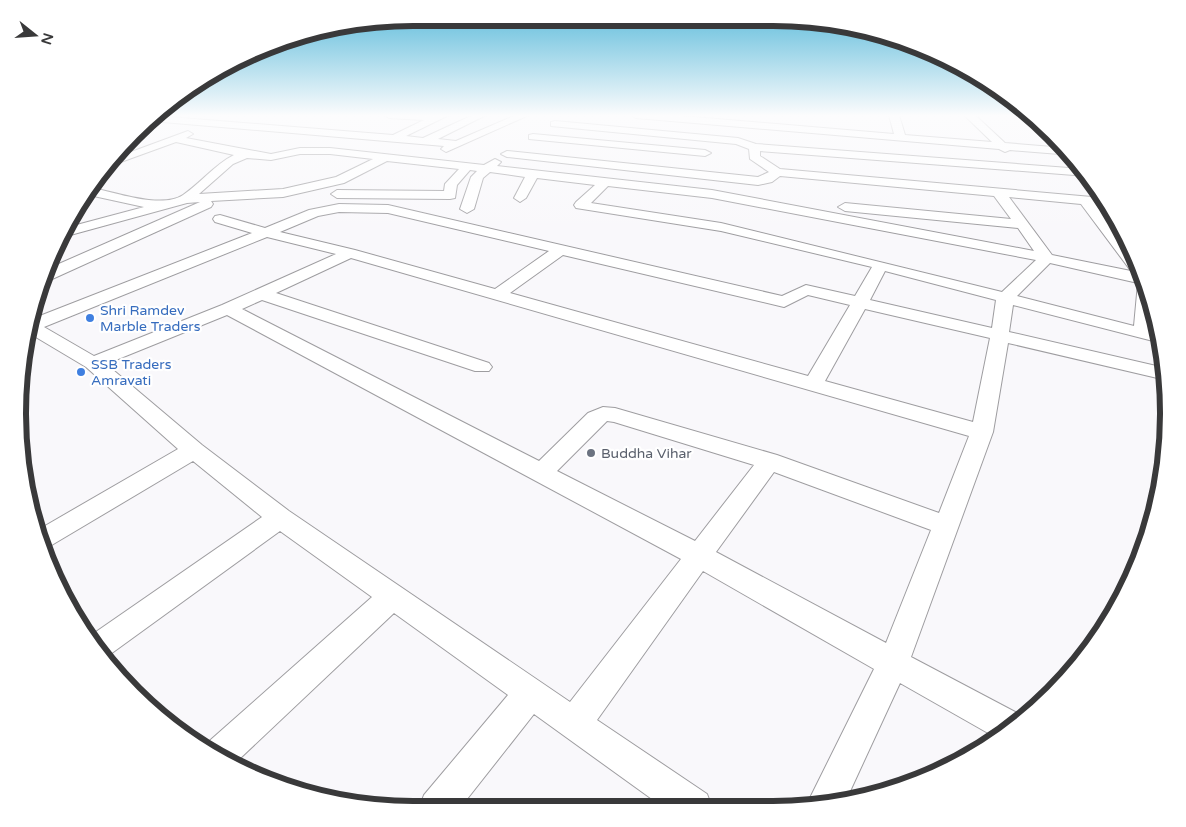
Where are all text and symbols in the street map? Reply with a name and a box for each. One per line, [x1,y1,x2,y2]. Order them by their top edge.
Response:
north arrow [10,10,60,60]
text: N [37,31,57,47]
place label: Shri Ramdev Marble Traders [100,302,201,335]
marker: Shri Ramdev Marble Traders [84,312,96,324]
place label: SSB Traders Amravati [91,356,172,389]
marker: SSB Traders Amravati [75,366,87,378]
place label: Buddha Vihar [601,445,692,462]
marker: Buddha Vihar [585,447,597,459]

